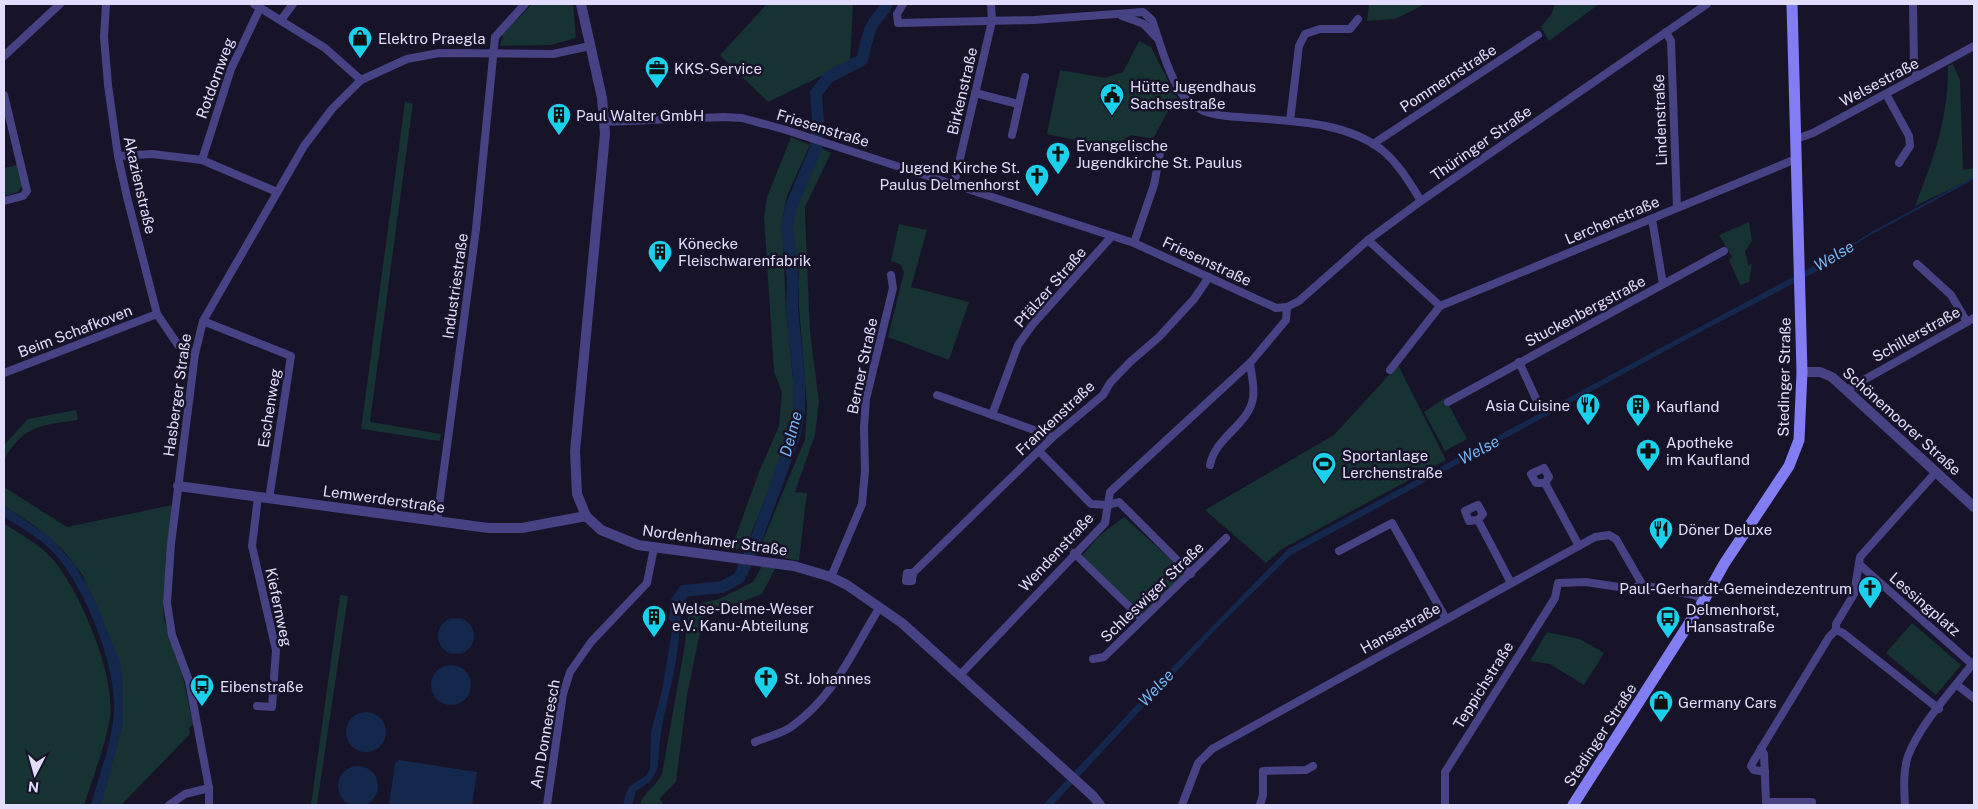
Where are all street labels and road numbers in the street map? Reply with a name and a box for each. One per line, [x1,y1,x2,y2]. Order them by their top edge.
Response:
street label: Rotdornweg [193,35,237,121]
street label: Pommernstraße [1397,41,1499,115]
street label: Birkenstraße [944,46,980,136]
street label: Welsestraße [1837,54,1921,110]
street label: Lindenstraße [1650,74,1670,166]
street label: Thüringer Straße [1428,102,1534,184]
street label: Friesenstraße [775,106,871,150]
street label: Akazienstraße [121,135,159,235]
street label: Lerchenstraße [1562,192,1662,248]
street label: Industriestraße [439,232,471,340]
street label: Friesenstraße [1160,233,1254,289]
street label: Pfälzer Straße [1011,243,1089,331]
street label: Stuckenbergstraße [1522,272,1648,350]
street label: Beim Schafkoven [16,301,134,361]
street label: Schillerstraße [1869,303,1963,365]
street label: Berner Straße [844,316,880,416]
street label: Stedinger Straße [1774,317,1794,437]
street label: Hasberger Straße [160,332,194,458]
street label: Schönemoorer Straße [1840,364,1964,478]
street label: Eschenweg [254,367,284,449]
street label: Frankenstraße [1012,377,1098,459]
street label: Lemwerderstraße [322,482,446,516]
street label: Wendenstraße [1015,509,1097,595]
street label: Nordenhamer Straße [641,521,789,559]
street label: Schleswiger Straße [1097,539,1207,645]
street label: Kiefernweg [262,566,296,648]
street label: Lessingplatz [1886,569,1964,639]
street label: Hansastraße [1357,599,1443,657]
street label: Teppichstraße [1450,638,1516,732]
street label: Am Donneresch [527,678,563,790]
street label: Stedinger Straße [1560,680,1640,790]

